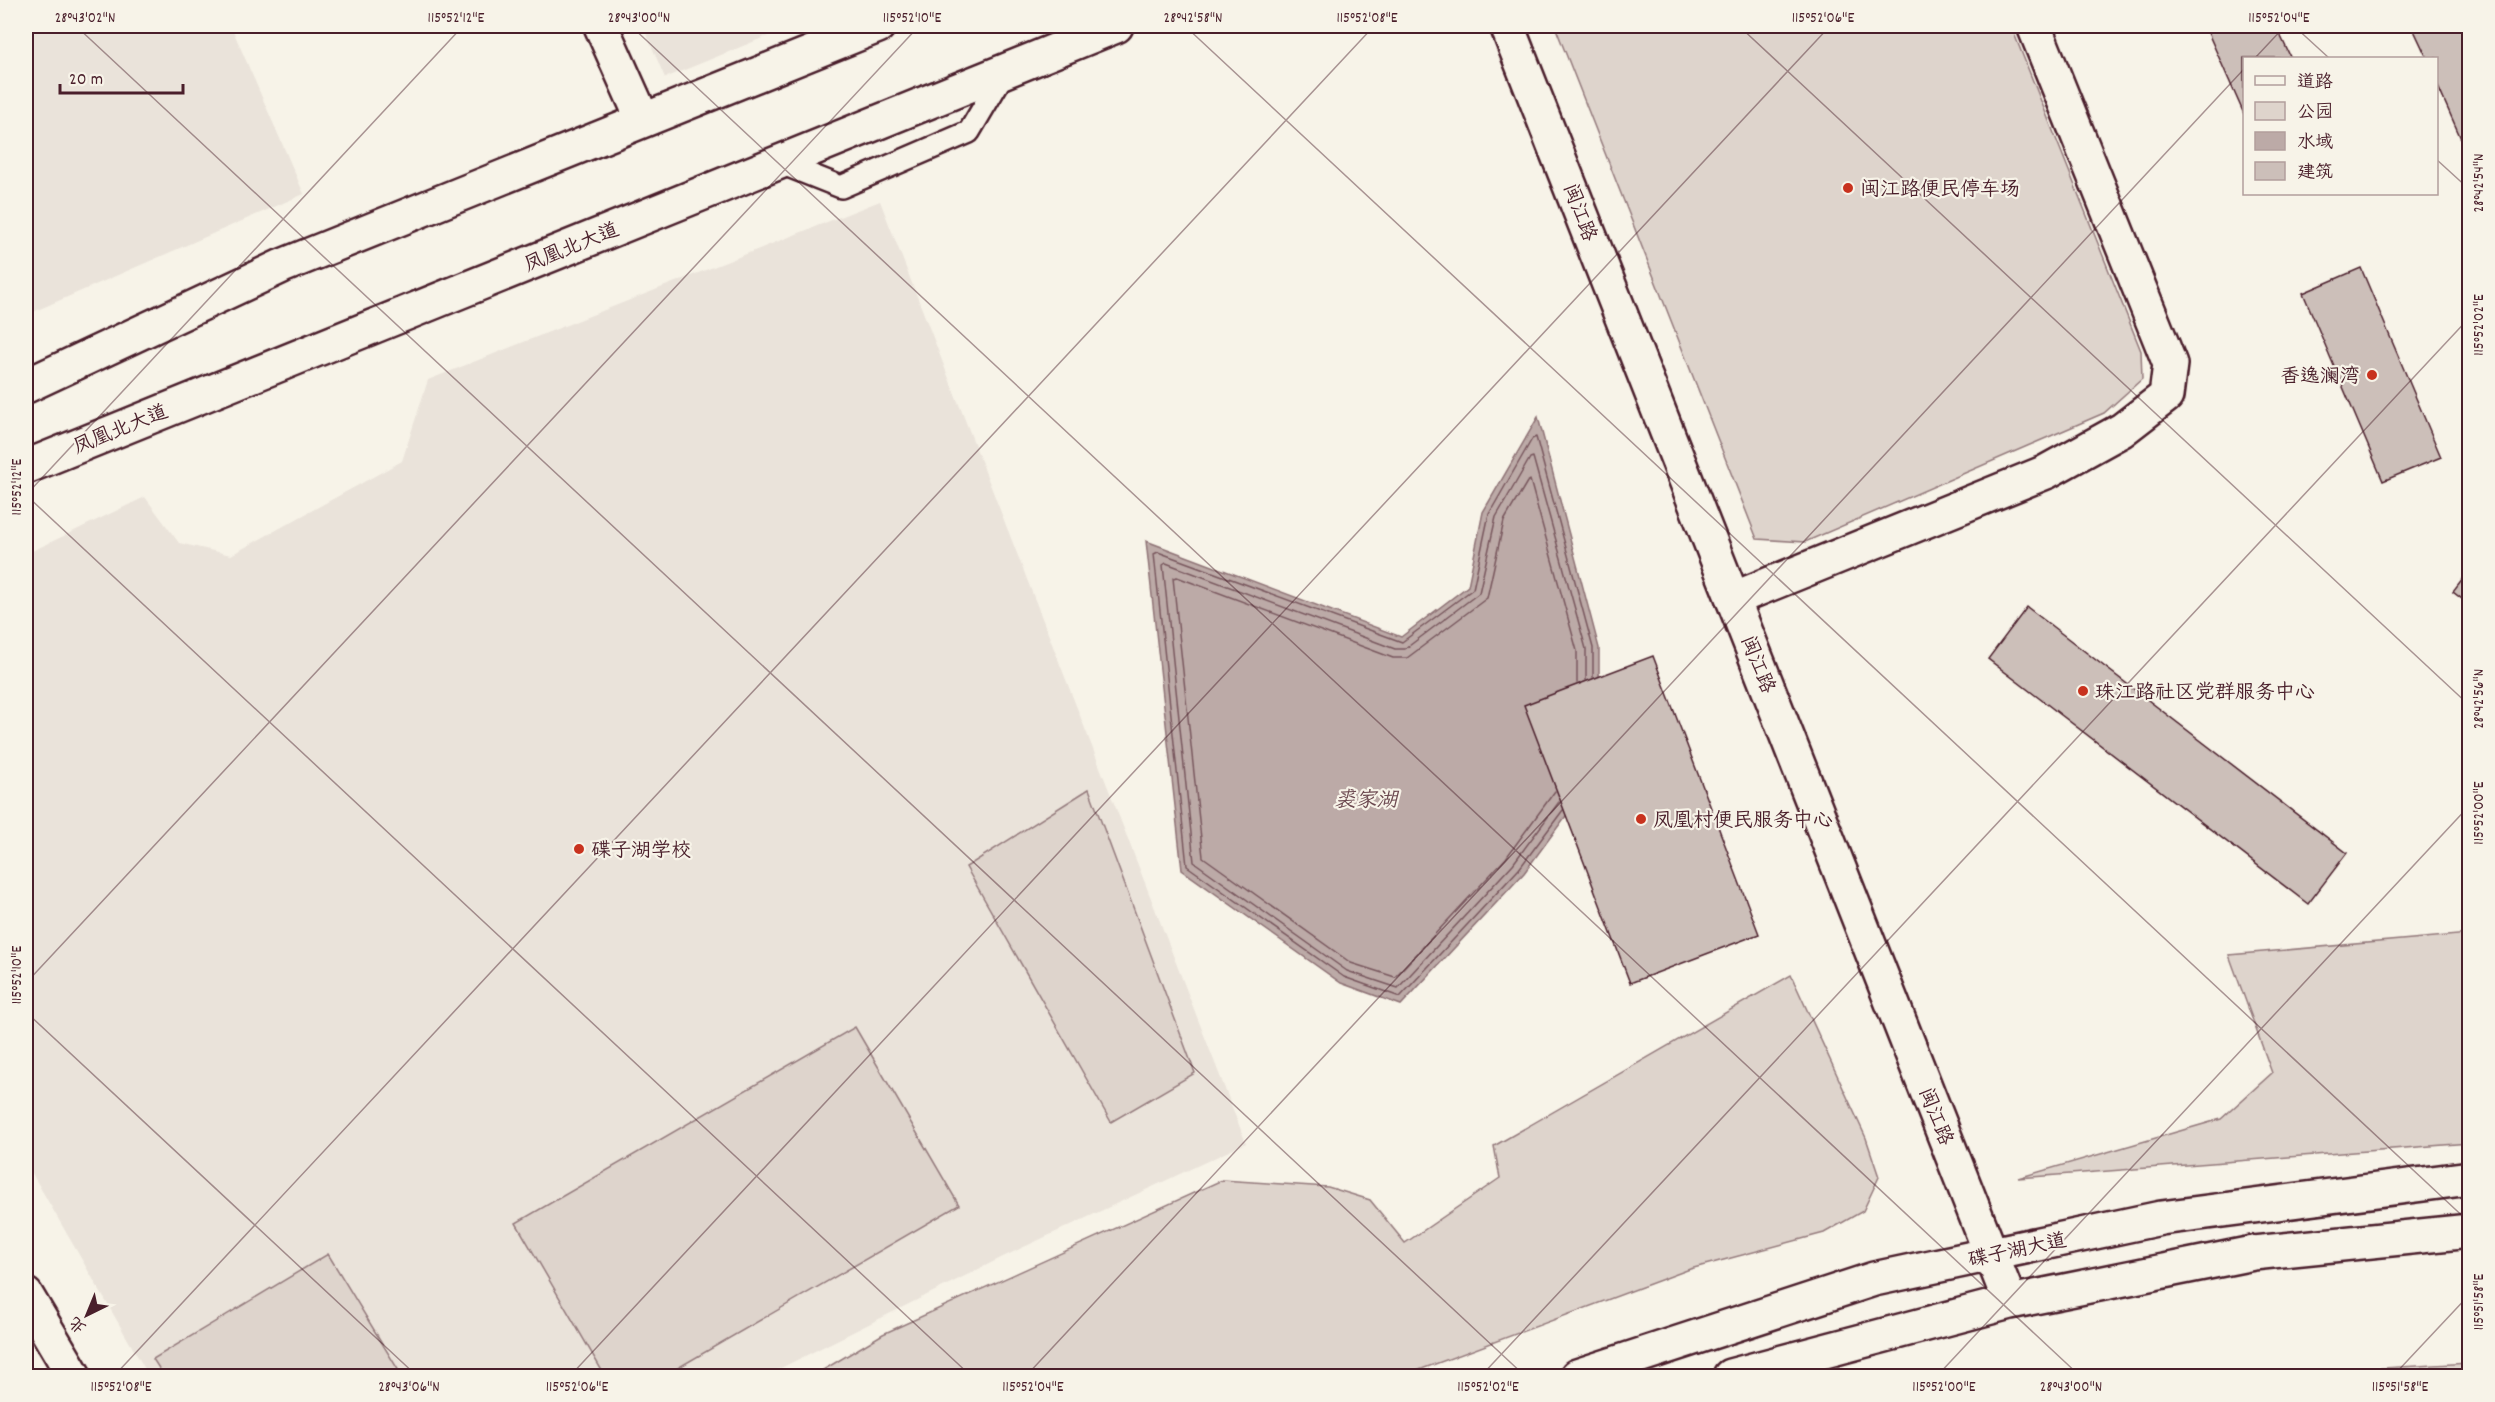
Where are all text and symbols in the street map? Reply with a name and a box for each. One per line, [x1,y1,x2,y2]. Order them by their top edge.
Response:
text: 28°43'02"N [55,8,115,30]
text: 115°52'12"E [428,8,485,30]
text: 28°43'00"N [608,8,670,30]
text: 115°52'10"E [883,8,941,30]
text: 28°42'58"N [1164,8,1222,30]
text: 115°52'08"E [1336,8,1398,30]
text: 115°52'06"E [1792,8,1854,30]
text: 115°52'04"E [2248,8,2310,30]
scale bar [60,57,183,95]
legend [2243,57,2438,195]
text: 20 m [69,68,103,93]
text: 道路 [2297,71,2333,96]
text: 公园 [2297,101,2333,126]
text: 水域 [2297,131,2333,156]
text: 28°42'54"N [2469,153,2491,213]
text: 建筑 [2297,161,2333,186]
place label: 闽江路便民停车场 [1860,177,2020,205]
street label: 闽江路 [1554,180,1602,247]
marker: 闽江路便民停车场 [1841,181,1855,195]
street label: 凤凰北大道 [521,217,624,280]
text: 115°52'02"E [2469,294,2491,356]
place label: 香逸澜湾 [2280,364,2360,392]
marker: 香逸澜湾 [2365,368,2379,382]
street label: 凤凰北大道 [70,399,173,462]
text: 115°52'12"E [7,458,29,515]
street label: 闽江路 [1732,632,1781,699]
text: 28°42'56"N [2469,669,2491,729]
place label: 珠江路社区党群服务中心 [2095,680,2315,708]
marker: 珠江路社区党群服务中心 [2076,684,2090,698]
text: 115°52'00"E [2469,781,2491,845]
water label: 裘家湖 [1335,787,1399,817]
place label: 凤凰村便民服务中心 [1653,808,1833,836]
marker: 凤凰村便民服务中心 [1634,812,1648,826]
place label: 碟子湖学校 [591,838,691,866]
marker: 碟子湖学校 [572,842,586,856]
text: 115°52'10"E [7,946,29,1004]
street label: 闽江路 [1910,1084,1959,1151]
street label: 碟子湖大道 [1966,1228,2069,1276]
text: 115°51'58"E [2469,1274,2491,1330]
north arrow [57,1285,117,1345]
text: 北 [65,1310,92,1338]
text: 115°52'08"E [90,1377,152,1399]
text: 28°43'06"N [378,1377,440,1399]
text: 115°52'06"E [546,1377,608,1399]
text: 115°52'04"E [1002,1377,1064,1399]
text: 115°52'02"E [1457,1377,1519,1399]
text: 115°52'00"E [1912,1377,1976,1399]
text: 28°43'00"N [2040,1377,2102,1399]
text: 115°51'58"E [2372,1377,2428,1399]

